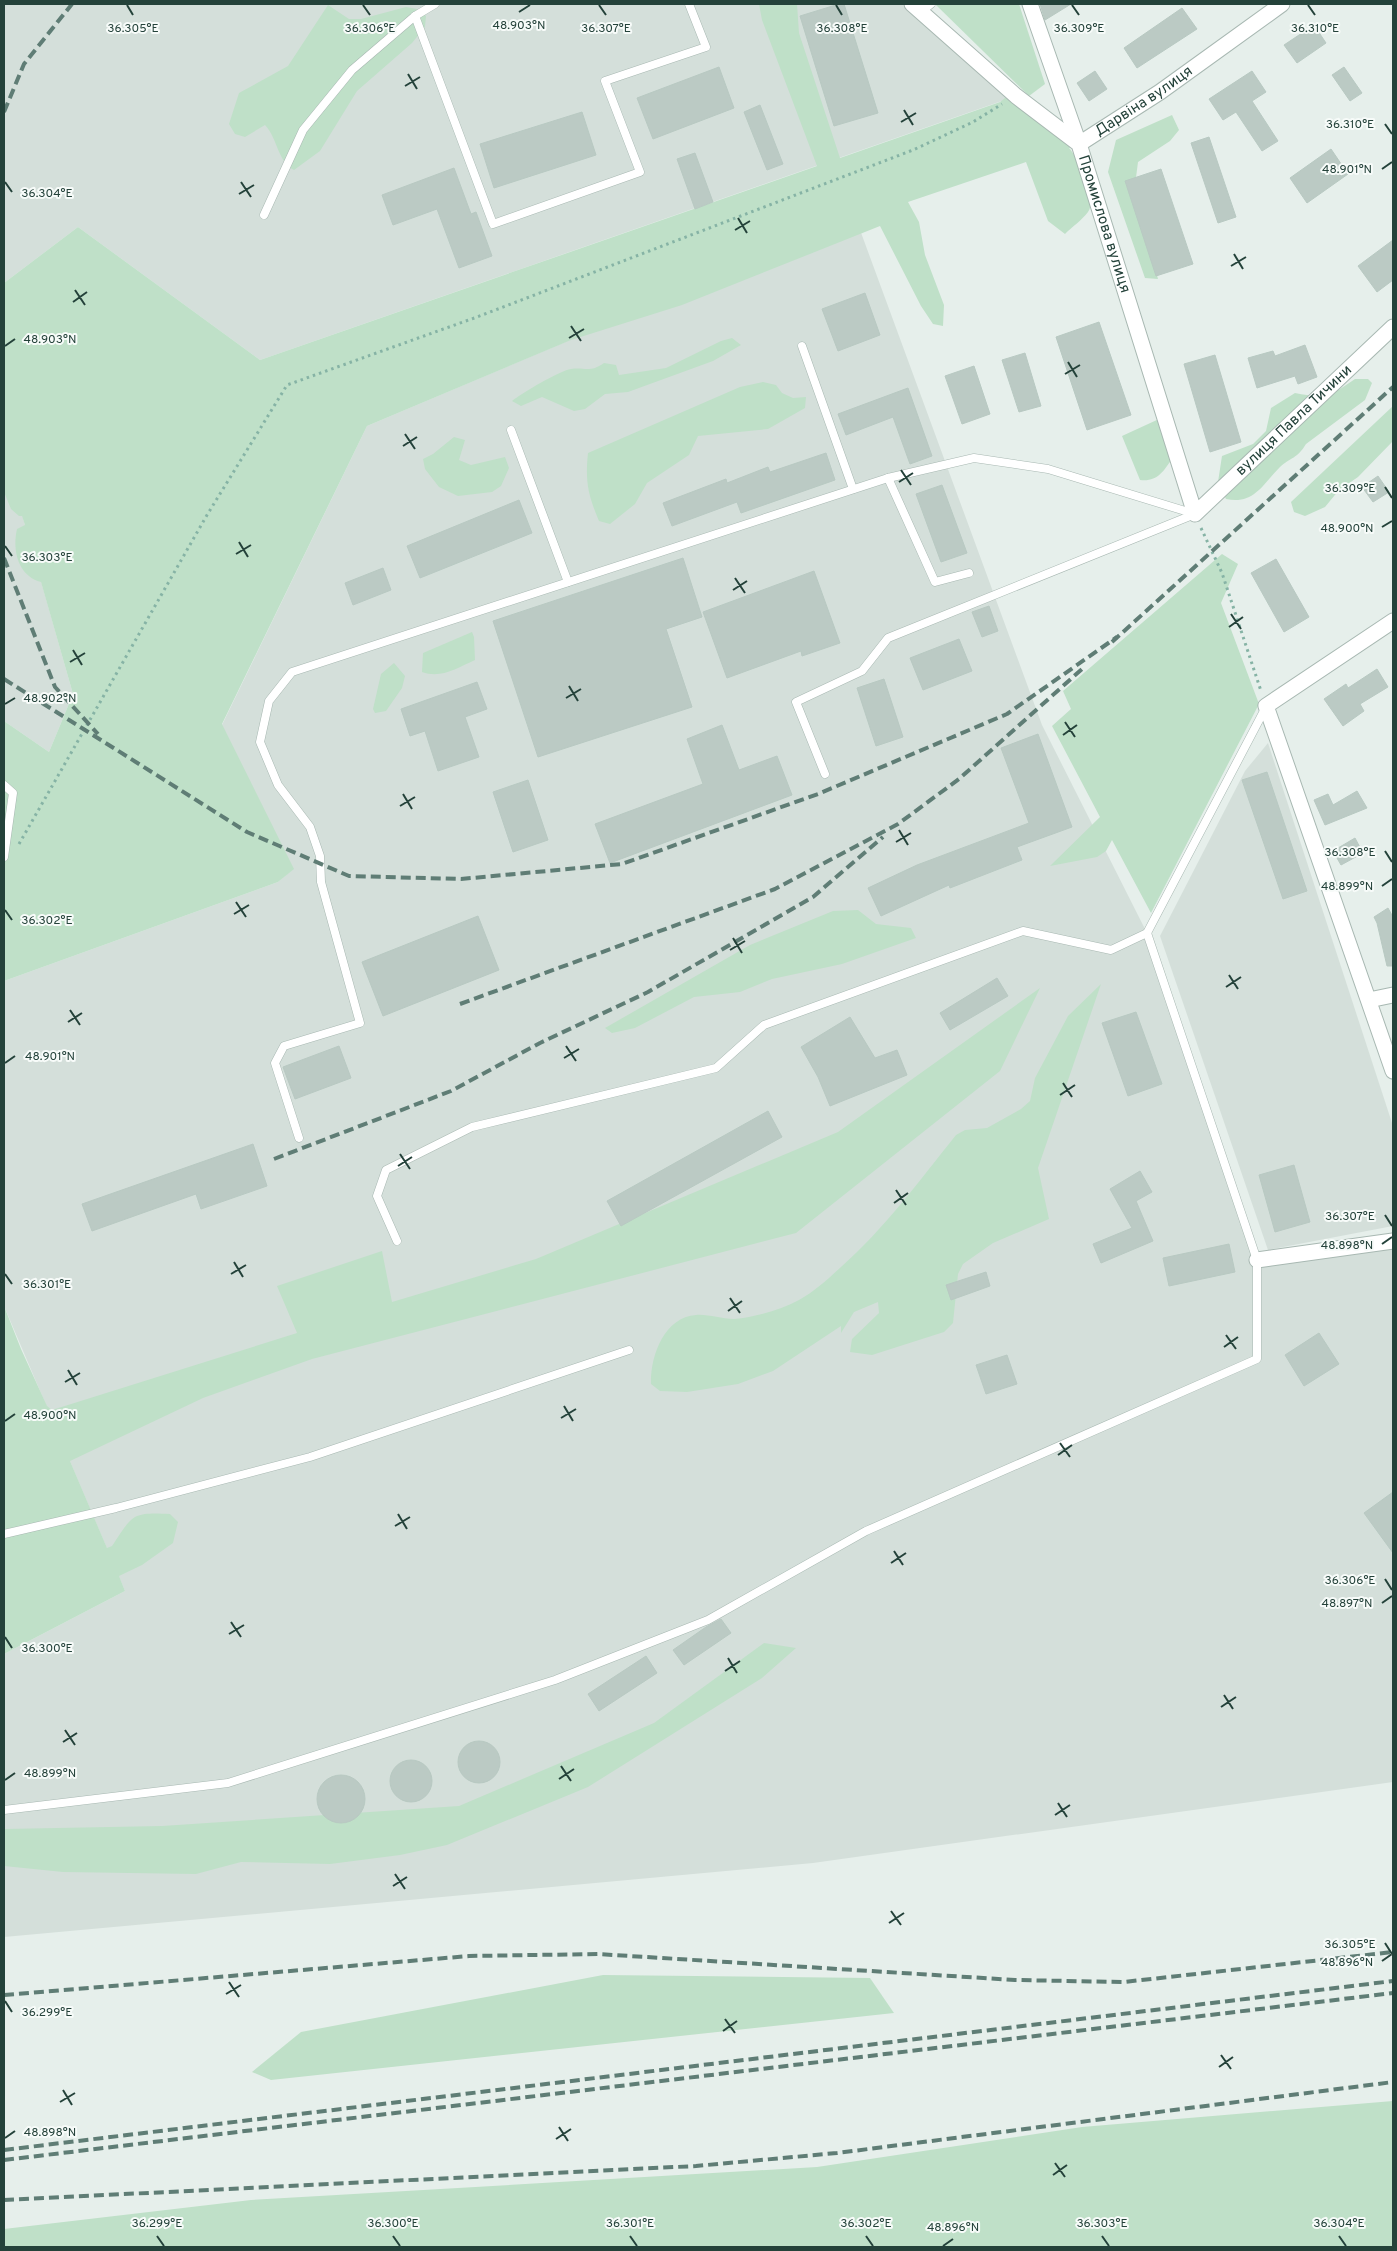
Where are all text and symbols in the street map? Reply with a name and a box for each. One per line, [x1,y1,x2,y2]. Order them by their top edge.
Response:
text: 48.903°N [493,18,545,34]
text: 36.305°E [107,21,159,37]
text: 36.306°E [344,21,396,37]
text: 36.307°E [581,21,631,37]
text: 36.308°E [816,21,868,37]
text: 36.309°E [1053,21,1105,37]
text: 36.310°E [1291,21,1339,37]
street label: Дарвіна вулиця [1091,62,1197,141]
text: 36.310°E [1326,117,1374,133]
street label: Промислова вулиця [1074,153,1135,295]
text: 48.901°N [1322,162,1372,178]
text: 36.304°E [21,186,73,202]
text: 48.903°N [24,332,76,348]
street label: вулиця Павла Тичини [1232,361,1356,480]
text: 36.309°E [1324,481,1376,497]
text: 48.900°N [1320,521,1374,537]
text: 36.303°E [21,550,73,566]
text: 48.902°N [24,691,76,707]
text: 36.308°E [1324,845,1376,861]
text: 48.899°N [1321,879,1373,895]
text: 36.302°E [21,913,73,929]
text: 48.901°N [25,1049,75,1065]
text: 36.307°E [1325,1209,1375,1225]
text: 48.898°N [1321,1238,1373,1254]
text: 36.301°E [23,1277,71,1293]
text: 48.900°N [23,1408,77,1424]
text: 36.306°E [1324,1573,1376,1589]
text: 48.897°N [1322,1596,1373,1612]
text: 36.300°E [21,1641,73,1657]
text: 48.899°N [24,1766,76,1782]
text: 36.305°E [1324,1937,1376,1953]
text: 48.896°N [1321,1955,1373,1971]
text: 36.299°E [22,2005,72,2021]
text: 48.898°N [24,2125,76,2141]
text: 36.299°E [132,2216,182,2232]
text: 36.300°E [367,2216,419,2232]
text: 36.301°E [606,2216,654,2232]
text: 36.302°E [840,2216,892,2232]
text: 36.303°E [1076,2216,1128,2232]
text: 36.304°E [1313,2216,1365,2232]
text: 48.896°N [927,2220,979,2236]

